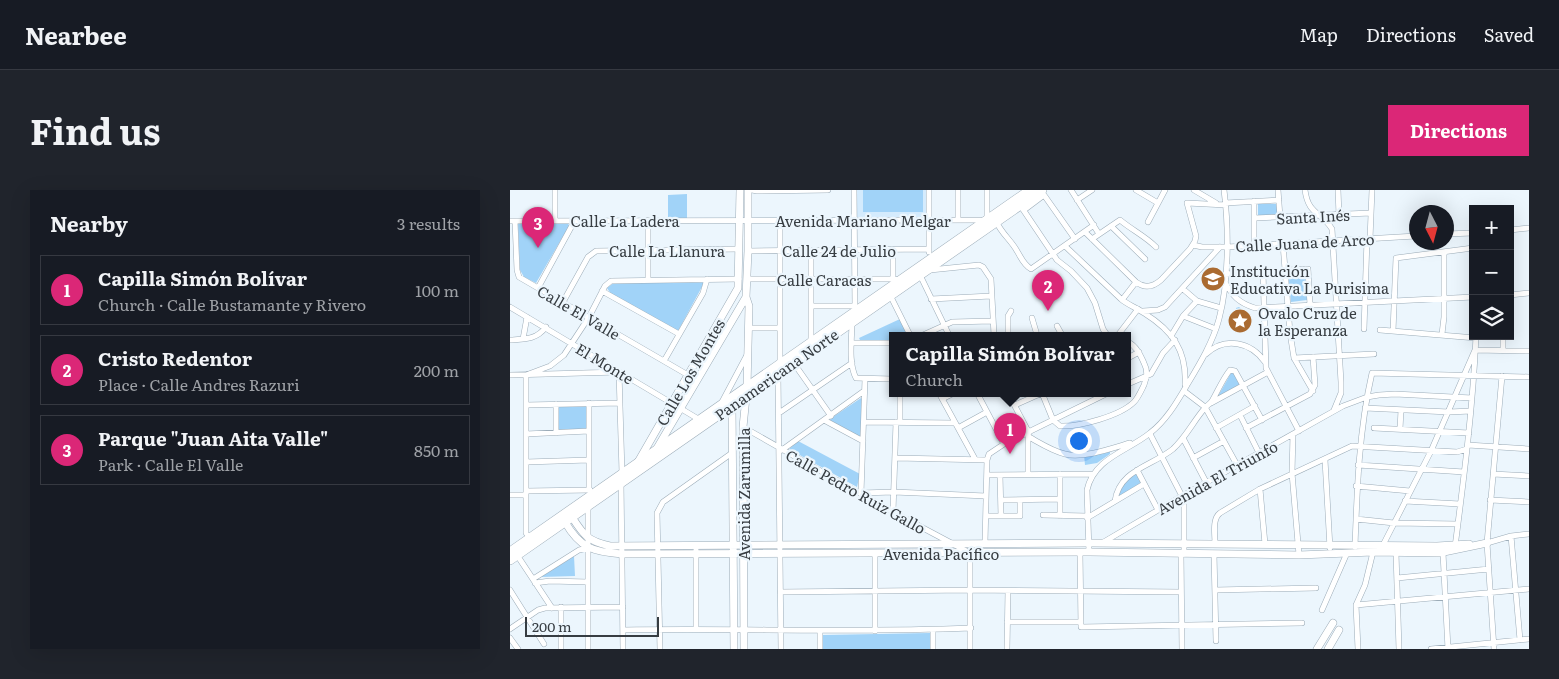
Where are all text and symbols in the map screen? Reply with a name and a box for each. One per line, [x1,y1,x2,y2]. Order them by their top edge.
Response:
text: Nearbee [25,17,127,52]
text: Map [1300,21,1338,48]
text: Directions [1366,21,1456,48]
text: Saved [1484,21,1534,48]
text: Find us [30,104,160,156]
button: Directions [1388,105,1529,156]
street label: Santa Inés [1276,203,1351,229]
north arrow [1409,205,1454,250]
map controls [1469,205,1514,340]
button: + [1469,205,1514,250]
text: Nearby [50,207,128,238]
pin: 3 [522,207,554,248]
street label: Calle La Ladera [570,209,680,232]
street label: Avenida Mariano Melgar [775,209,951,232]
text: 3 results [397,211,460,235]
street label: Calle Juana de Arco [1235,227,1375,257]
street label: Calle La Llanura [609,239,726,262]
street label: Calle 24 de Julio [782,239,896,262]
button: − [1469,250,1514,295]
place label: Institución Educativa La Purisima [1230,259,1390,299]
text: Capilla Simón Bolívar [98,264,307,292]
school or university icon: Institución Educativa La Purisima [1200,266,1226,292]
street label: Calle Caracas [777,268,872,291]
pin: 2 [1032,270,1064,311]
text: 1 [64,278,70,302]
text: 100 m [415,278,459,302]
street label: Calle El Valle [533,279,625,345]
text: Church · Calle Bustamante y Rivero [98,292,366,316]
button: layers [1469,295,1514,340]
place label: Ovalo Cruz de la Esperanza [1258,301,1357,341]
place icon: Ovalo Cruz de la Esperanza [1227,308,1253,334]
street label: Calle Los Montes [650,314,730,430]
street label: Panamericana Norte [709,322,843,426]
popup [889,332,1131,397]
street label: El Monte [572,337,639,389]
text: Capilla Simón Bolívar [906,339,1115,367]
text: Cristo Redentor [98,344,252,372]
text: 2 [63,358,71,382]
text: 200 m [414,358,459,382]
text: Church [906,367,963,391]
text: Place · Calle Andres Razuri [98,372,300,396]
pin: 1 [994,413,1026,454]
text: Parque "Juan Aita Valle" [98,424,328,452]
street label: Avenida Zarumilla [732,427,755,561]
your location [1066,428,1092,454]
street label: Avenida El Triunfo [1152,434,1282,520]
text: 3 [63,438,71,462]
text: 850 m [414,438,459,462]
street label: Calle Pedro Ruiz Gallo [782,443,930,539]
text: Park · Calle El Valle [98,452,243,476]
street label: Avenida Pacífico [883,542,999,565]
scale bar [525,614,659,637]
text: 200 m [532,616,572,636]

